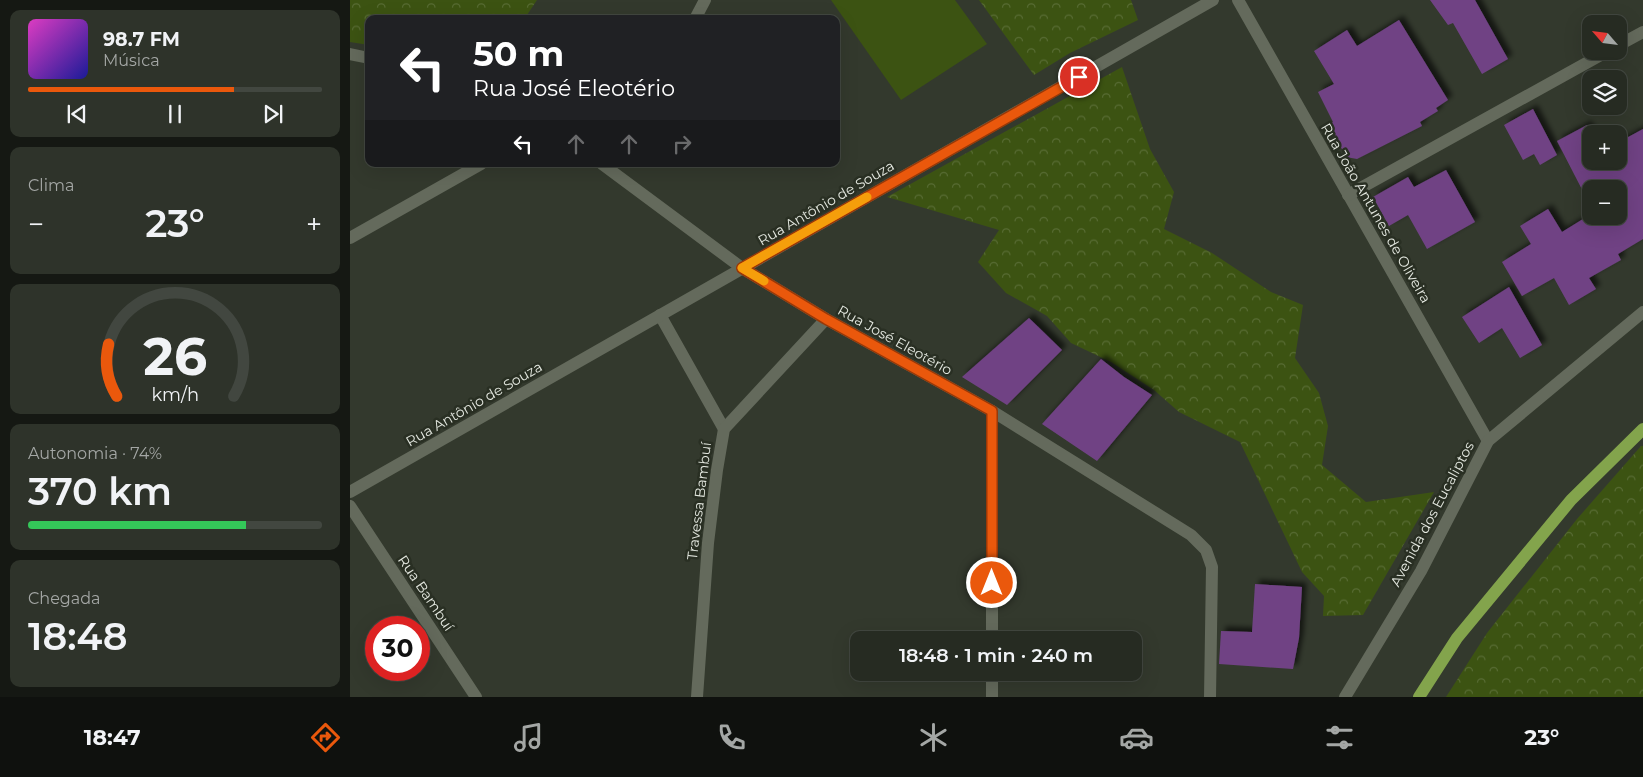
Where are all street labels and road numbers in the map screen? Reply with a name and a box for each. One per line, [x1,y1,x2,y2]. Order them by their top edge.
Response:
street label: Rua João Antunes de Oliveira [1317,120,1435,306]
street label: Rua Antônio de Souza [755,157,897,249]
street label: Rua José Eleotério [834,301,956,379]
street label: Rua Antônio de Souza [403,358,545,450]
street label: Avenida dos Eucaliptos [1386,438,1478,590]
street label: Travessa Bambuí [683,440,715,561]
street label: Rua Bambuí [394,552,459,635]

